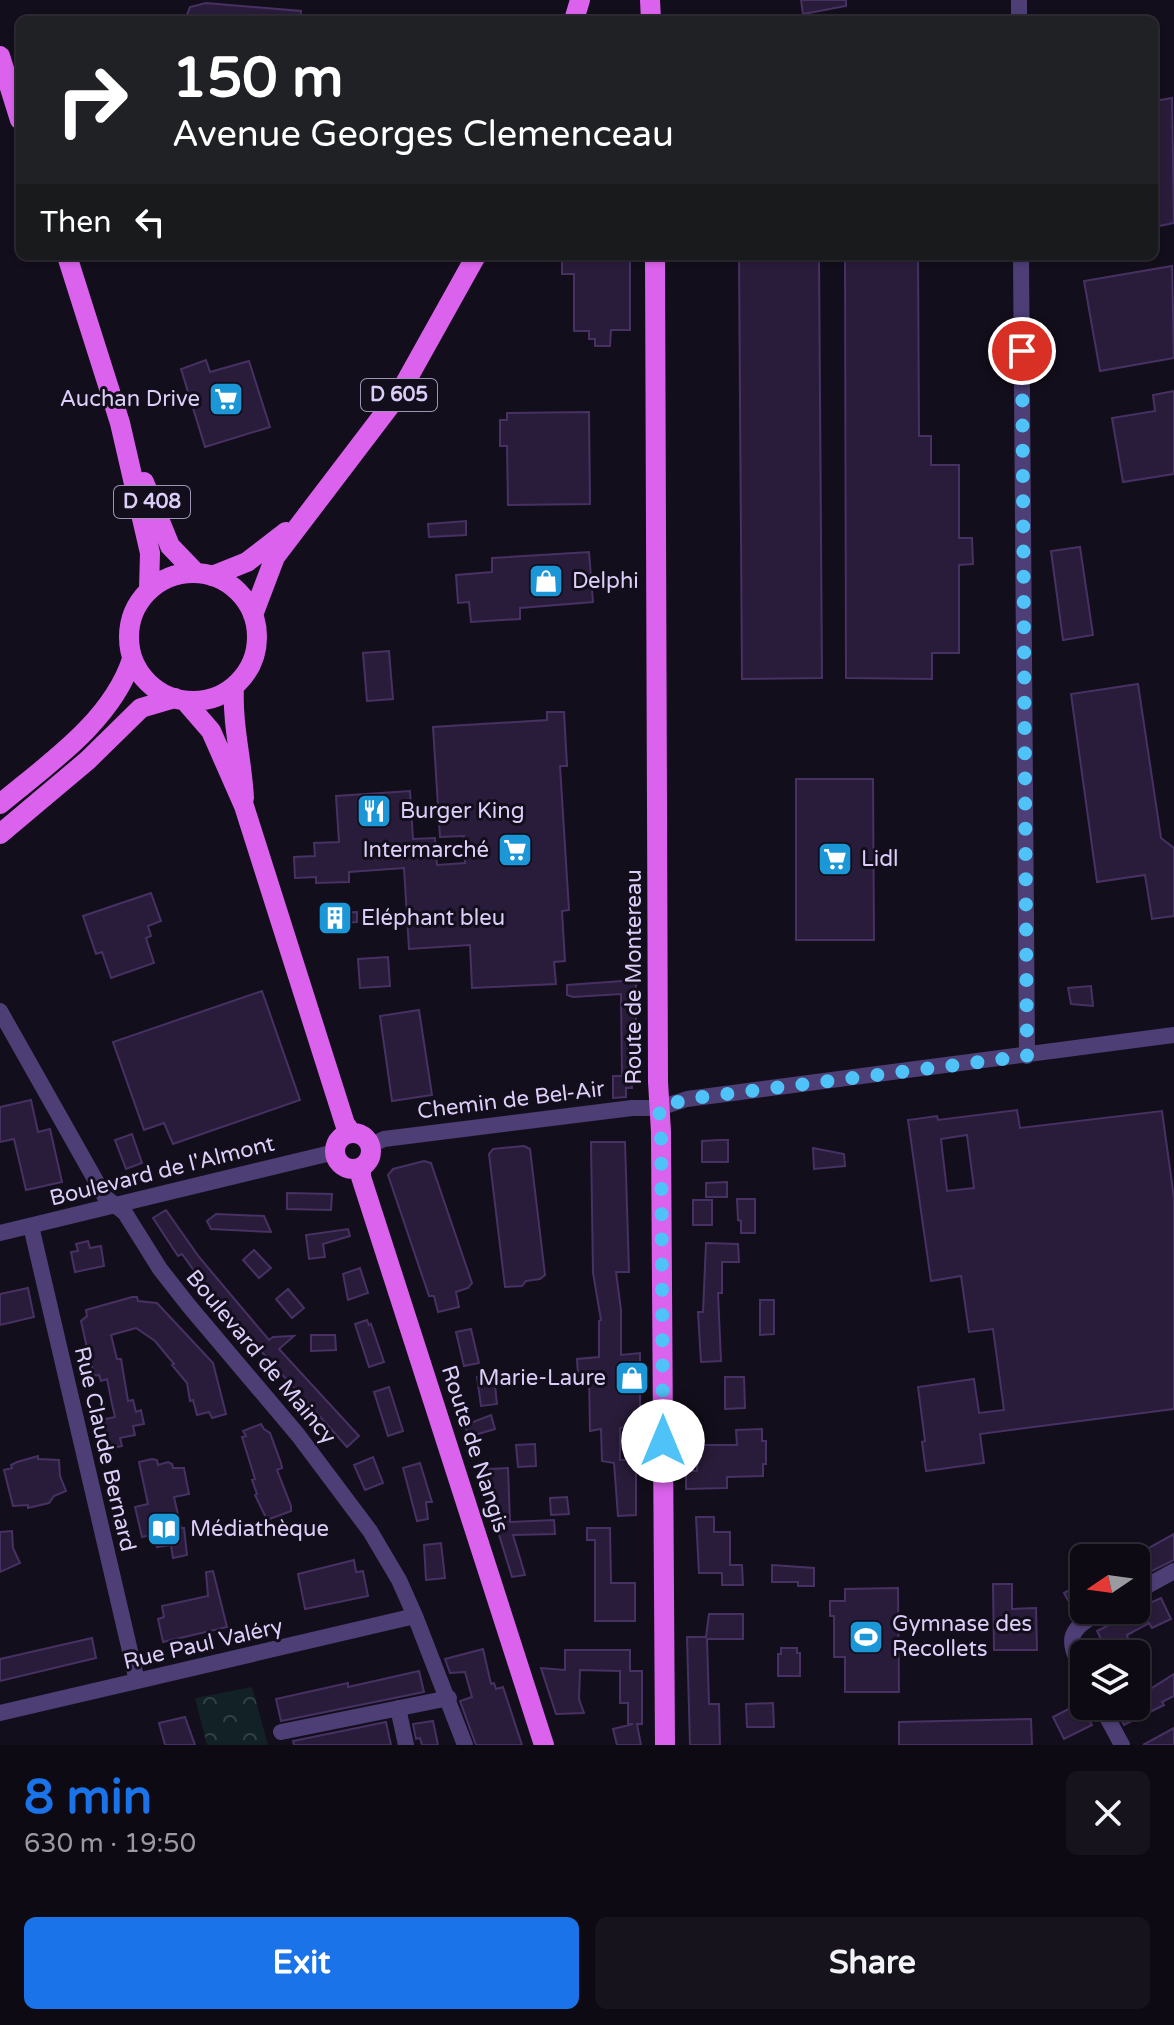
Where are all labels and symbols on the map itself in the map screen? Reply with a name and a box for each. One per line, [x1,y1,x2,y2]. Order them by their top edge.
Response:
pin [988,317,1056,385]
road number: D 605 [361,379,437,411]
supermarket icon: Auchan Drive [207,380,245,418]
place label: Auchan Drive [60,386,200,412]
road number: D 408 [114,486,190,518]
shop icon: Delphi [527,562,565,600]
place label: Delphi [572,568,639,594]
restaurant icon: Burger King [355,792,393,830]
place label: Burger King [400,798,525,824]
supermarket icon: Intermarché [496,831,534,869]
place label: Intermarché [362,837,489,863]
supermarket icon: Lidl [816,840,854,878]
place label: Lidl [861,846,899,872]
street label: Route de Montereau [621,869,647,1085]
building icon: Eléphant bleu [316,899,354,937]
place label: Eléphant bleu [361,905,505,931]
street label: Chemin de Bel-Air [416,1076,607,1124]
street label: Boulevard de l'Almont [47,1130,277,1212]
street label: Boulevard de Maincy [181,1265,342,1450]
street label: Rue Claude Bernard [69,1344,141,1554]
shop icon: Marie-Laure [613,1359,651,1397]
street label: Route de Nangis [436,1362,514,1536]
place label: Marie-Laure [478,1365,606,1391]
position arrow [621,1399,705,1483]
library icon: Médiathèque [145,1510,183,1548]
place label: Médiathèque [190,1516,329,1542]
north arrow [1070,1544,1150,1624]
place label: Gymnase des Recollets [892,1611,1032,1662]
street label: Rue Paul Valéry [121,1613,285,1675]
sports icon: Gymnase des Recollets [847,1618,885,1656]

